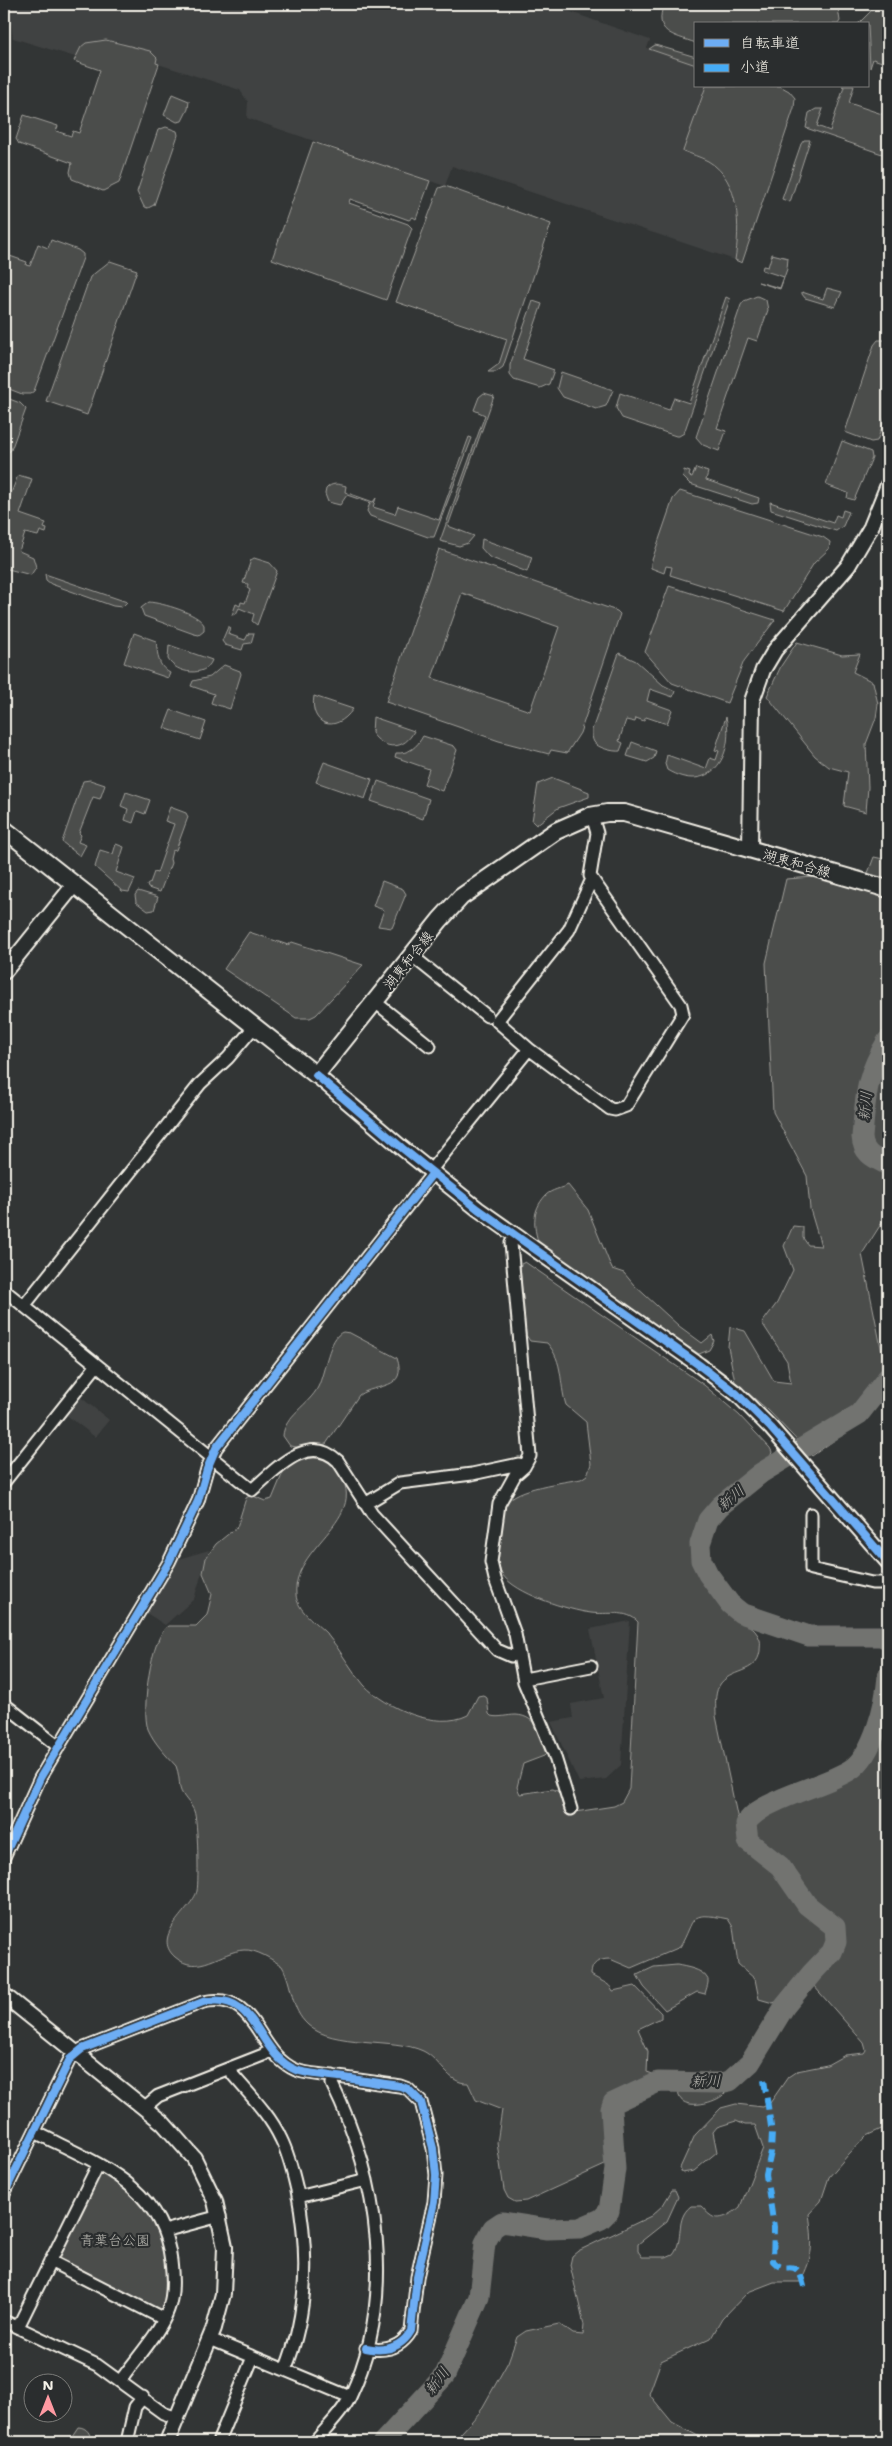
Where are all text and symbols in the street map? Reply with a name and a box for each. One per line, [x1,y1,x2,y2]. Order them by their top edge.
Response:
legend [694,22,870,88]
text: 自転車道 [740,33,800,53]
text: 小道 [740,57,770,77]
street label: 湖東和合線 [761,845,833,881]
street label: 湖東和合線 [379,927,437,993]
water label: 新川 [853,1090,877,1122]
water label: 新川 [713,1481,749,1515]
water label: 新川 [691,2071,721,2091]
park label: 青葉台公園 [80,2231,150,2249]
water label: 新川 [420,2363,454,2399]
north arrow [22,2374,72,2424]
text: N [42,2376,54,2394]

